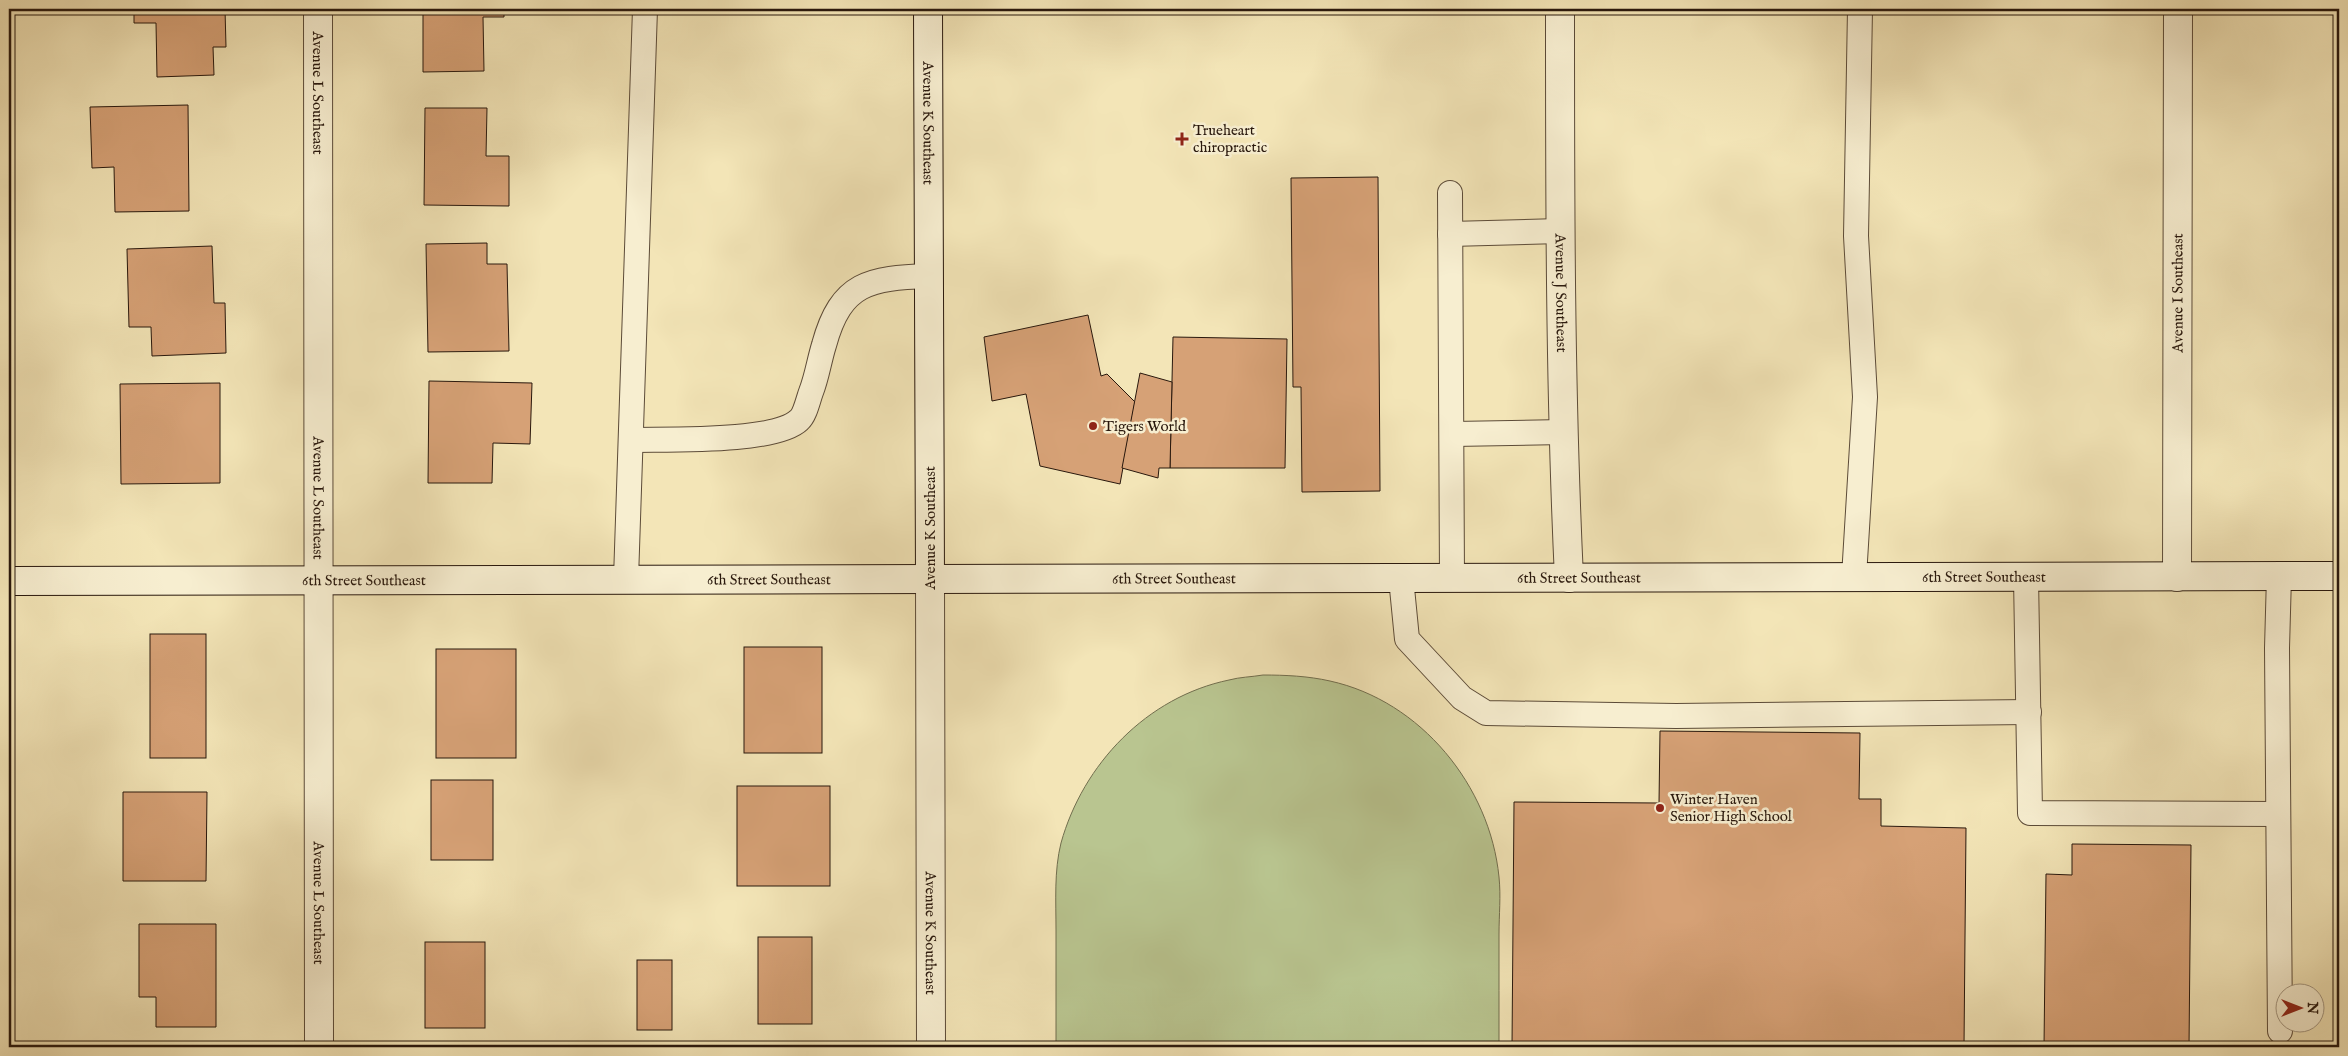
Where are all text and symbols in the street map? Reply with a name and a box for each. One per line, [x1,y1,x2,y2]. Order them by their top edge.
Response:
street label: Avenue L Southeast [308,30,327,155]
street label: Avenue K Southeast [918,60,938,185]
place label: Trueheart chiropractic [1193,121,1267,157]
marker: Trueheart chiropractic [1175,132,1189,146]
street label: Avenue J Southeast [1551,232,1571,353]
street label: Avenue I Southeast [2168,233,2188,354]
place label: Tigers World [1103,417,1187,436]
marker: Tigers World [1087,420,1099,432]
street label: Avenue L Southeast [308,435,328,560]
street label: Avenue K Southeast [921,466,940,591]
street label: 6th Street Southeast [1517,568,1641,588]
street label: 6th Street Southeast [1922,568,2046,587]
street label: 6th Street Southeast [1112,569,1236,589]
street label: 6th Street Southeast [707,570,831,590]
street label: 6th Street Southeast [302,571,426,590]
place label: Winter Haven Senior High School [1670,790,1793,826]
marker: Winter Haven Senior High School [1654,802,1666,814]
street label: Avenue L Southeast [309,840,328,965]
street label: Avenue K Southeast [921,870,940,995]
north arrow [2276,984,2326,1034]
text: N [2303,1001,2321,1014]

